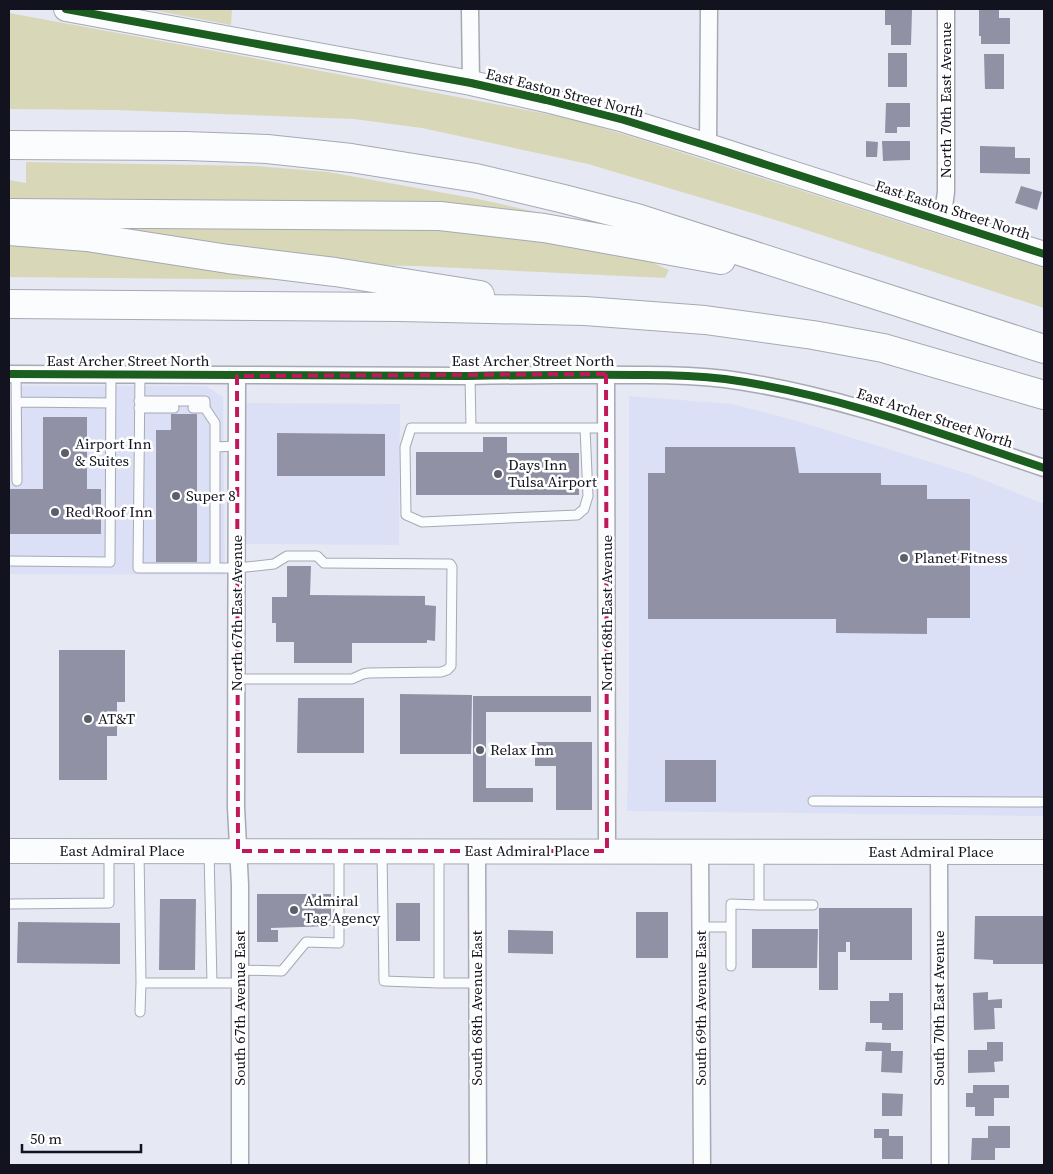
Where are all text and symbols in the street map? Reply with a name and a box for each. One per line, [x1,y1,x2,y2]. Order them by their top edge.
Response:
street label: North 70th East Avenue [935,22,956,178]
street label: East Easton Street North [484,63,646,122]
street label: East Easton Street North [873,174,1034,245]
street label: East Archer Street North [46,350,210,371]
street label: East Archer Street North [451,350,615,371]
street label: East Archer Street North [854,382,1016,453]
place label: Airport Inn & Suites [75,433,152,471]
marker: Airport Inn & Suites [59,447,71,459]
place label: Days Inn Tulsa Airport [508,454,597,492]
marker: Days Inn Tulsa Airport [492,468,504,480]
place label: Super 8 [186,485,236,506]
marker: Super 8 [170,490,182,502]
place label: Red Roof Inn [65,501,153,522]
marker: Red Roof Inn [49,506,61,518]
street label: North 67th East Avenue [226,535,247,691]
street label: North 68th East Avenue [596,535,617,691]
place label: Planet Fitness [914,547,1007,568]
marker: Planet Fitness [898,552,910,564]
place label: AT&T [98,708,135,729]
marker: AT&T [82,713,94,725]
place label: Relax Inn [490,739,554,760]
marker: Relax Inn [474,744,486,756]
street label: East Admiral Place [59,840,185,861]
street label: East Admiral Place [464,840,590,861]
street label: East Admiral Place [868,841,994,862]
place label: Admiral Tag Agency [304,890,381,928]
marker: Admiral Tag Agency [288,904,300,916]
street label: South 67th Avenue East [229,930,250,1086]
street label: South 68th Avenue East [466,930,487,1086]
street label: South 69th Avenue East [690,930,711,1086]
street label: South 70th East Avenue [928,930,949,1086]
scale bar [22,1122,141,1154]
text: 50 m [30,1128,62,1149]

